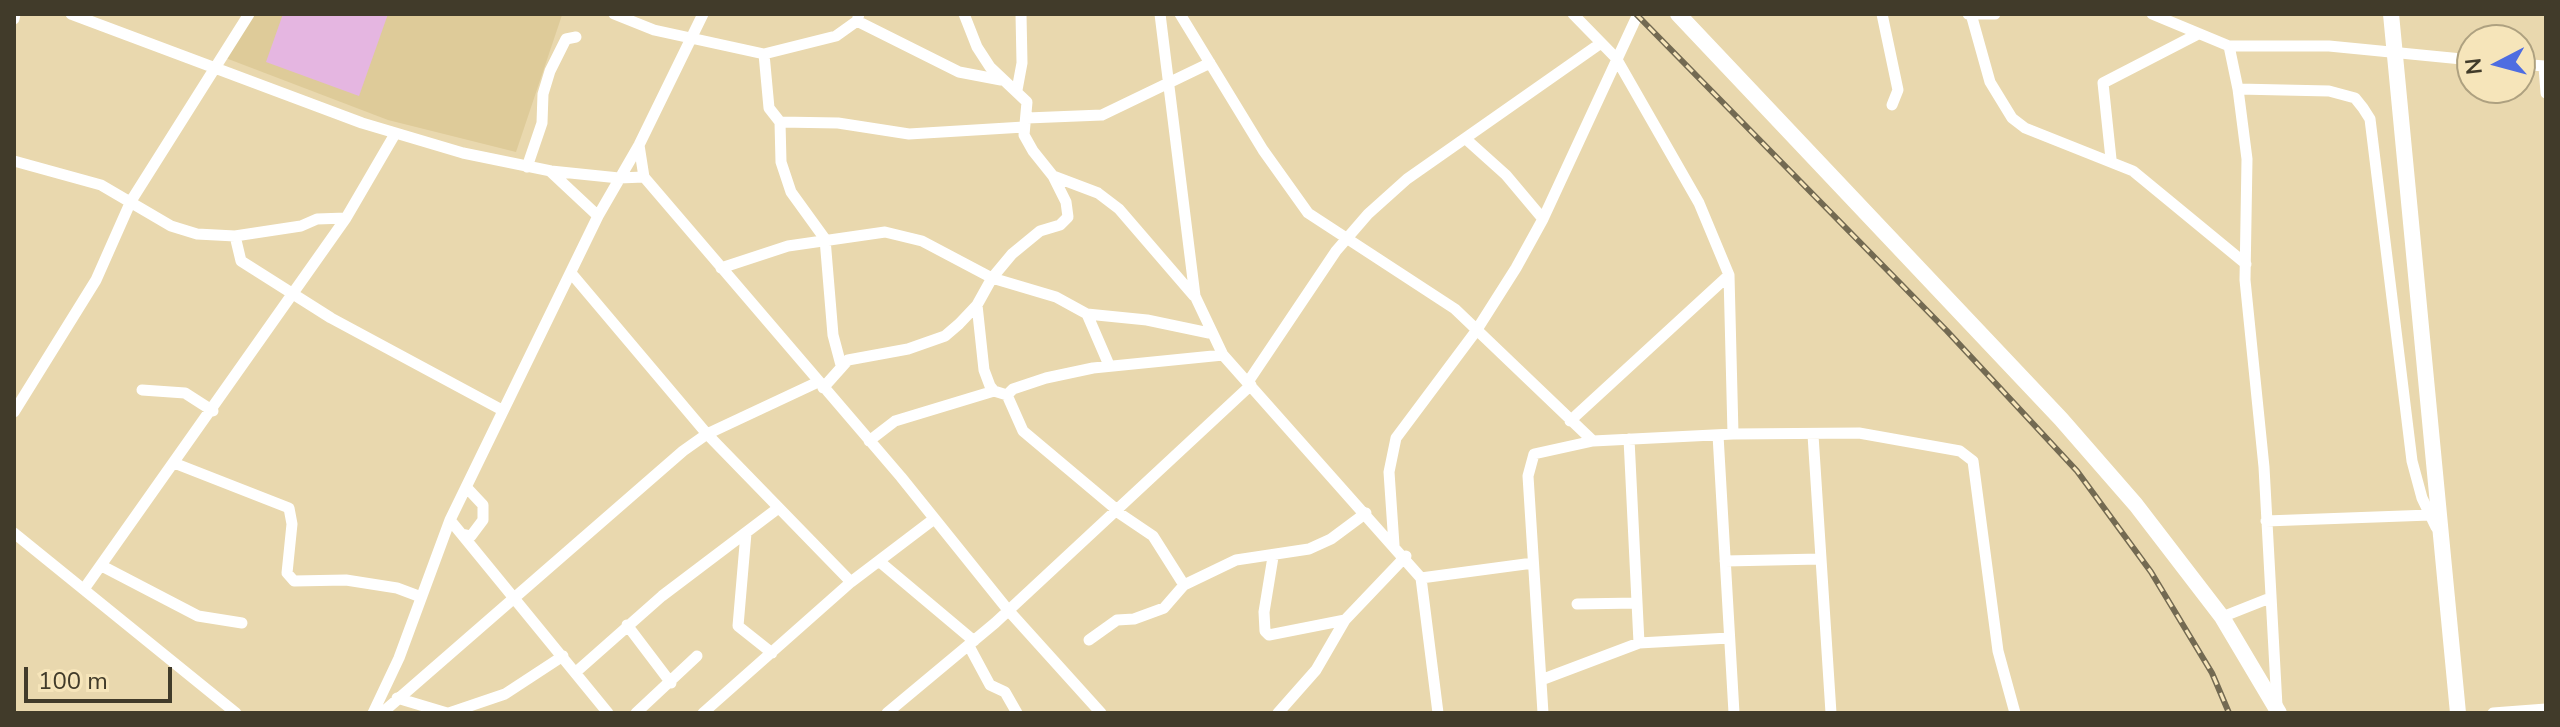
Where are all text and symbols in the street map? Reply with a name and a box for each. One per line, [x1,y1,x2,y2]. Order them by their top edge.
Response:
north arrow [2456,24,2536,104]
text: N [2458,57,2490,76]
scale bar [28,651,176,701]
text: 100 m [38,665,108,697]

